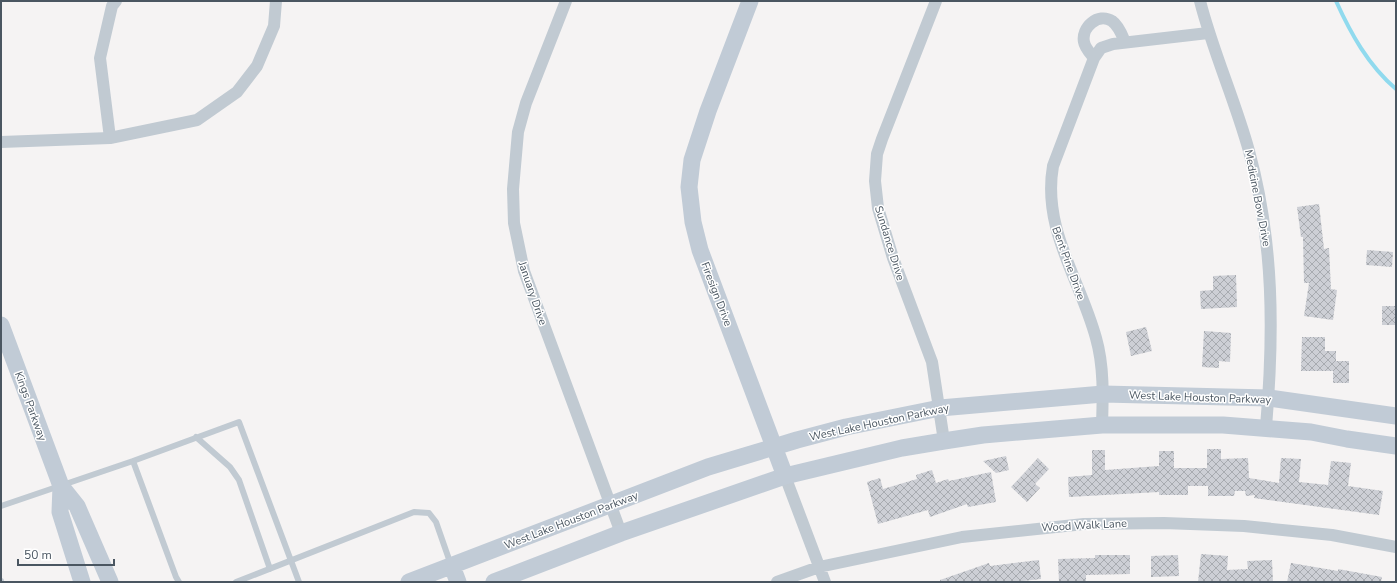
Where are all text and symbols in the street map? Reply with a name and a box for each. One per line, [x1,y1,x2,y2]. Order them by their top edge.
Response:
street label: Medicine Bow Drive [1241,148,1274,248]
street label: Sundance Drive [871,204,908,282]
street label: Bent Pine Drive [1048,225,1089,302]
street label: January Drive [514,258,550,327]
street label: Firesign Drive [697,260,736,329]
street label: Kings Parkway [11,369,50,443]
street label: West Lake Houston Parkway [1129,388,1272,407]
street label: West Lake Houston Parkway [808,400,951,445]
street label: West Lake Houston Parkway [502,488,641,553]
street label: Wood Walk Lane [1041,516,1127,535]
scale bar [18,541,114,567]
text: 50 m [24,547,52,563]

